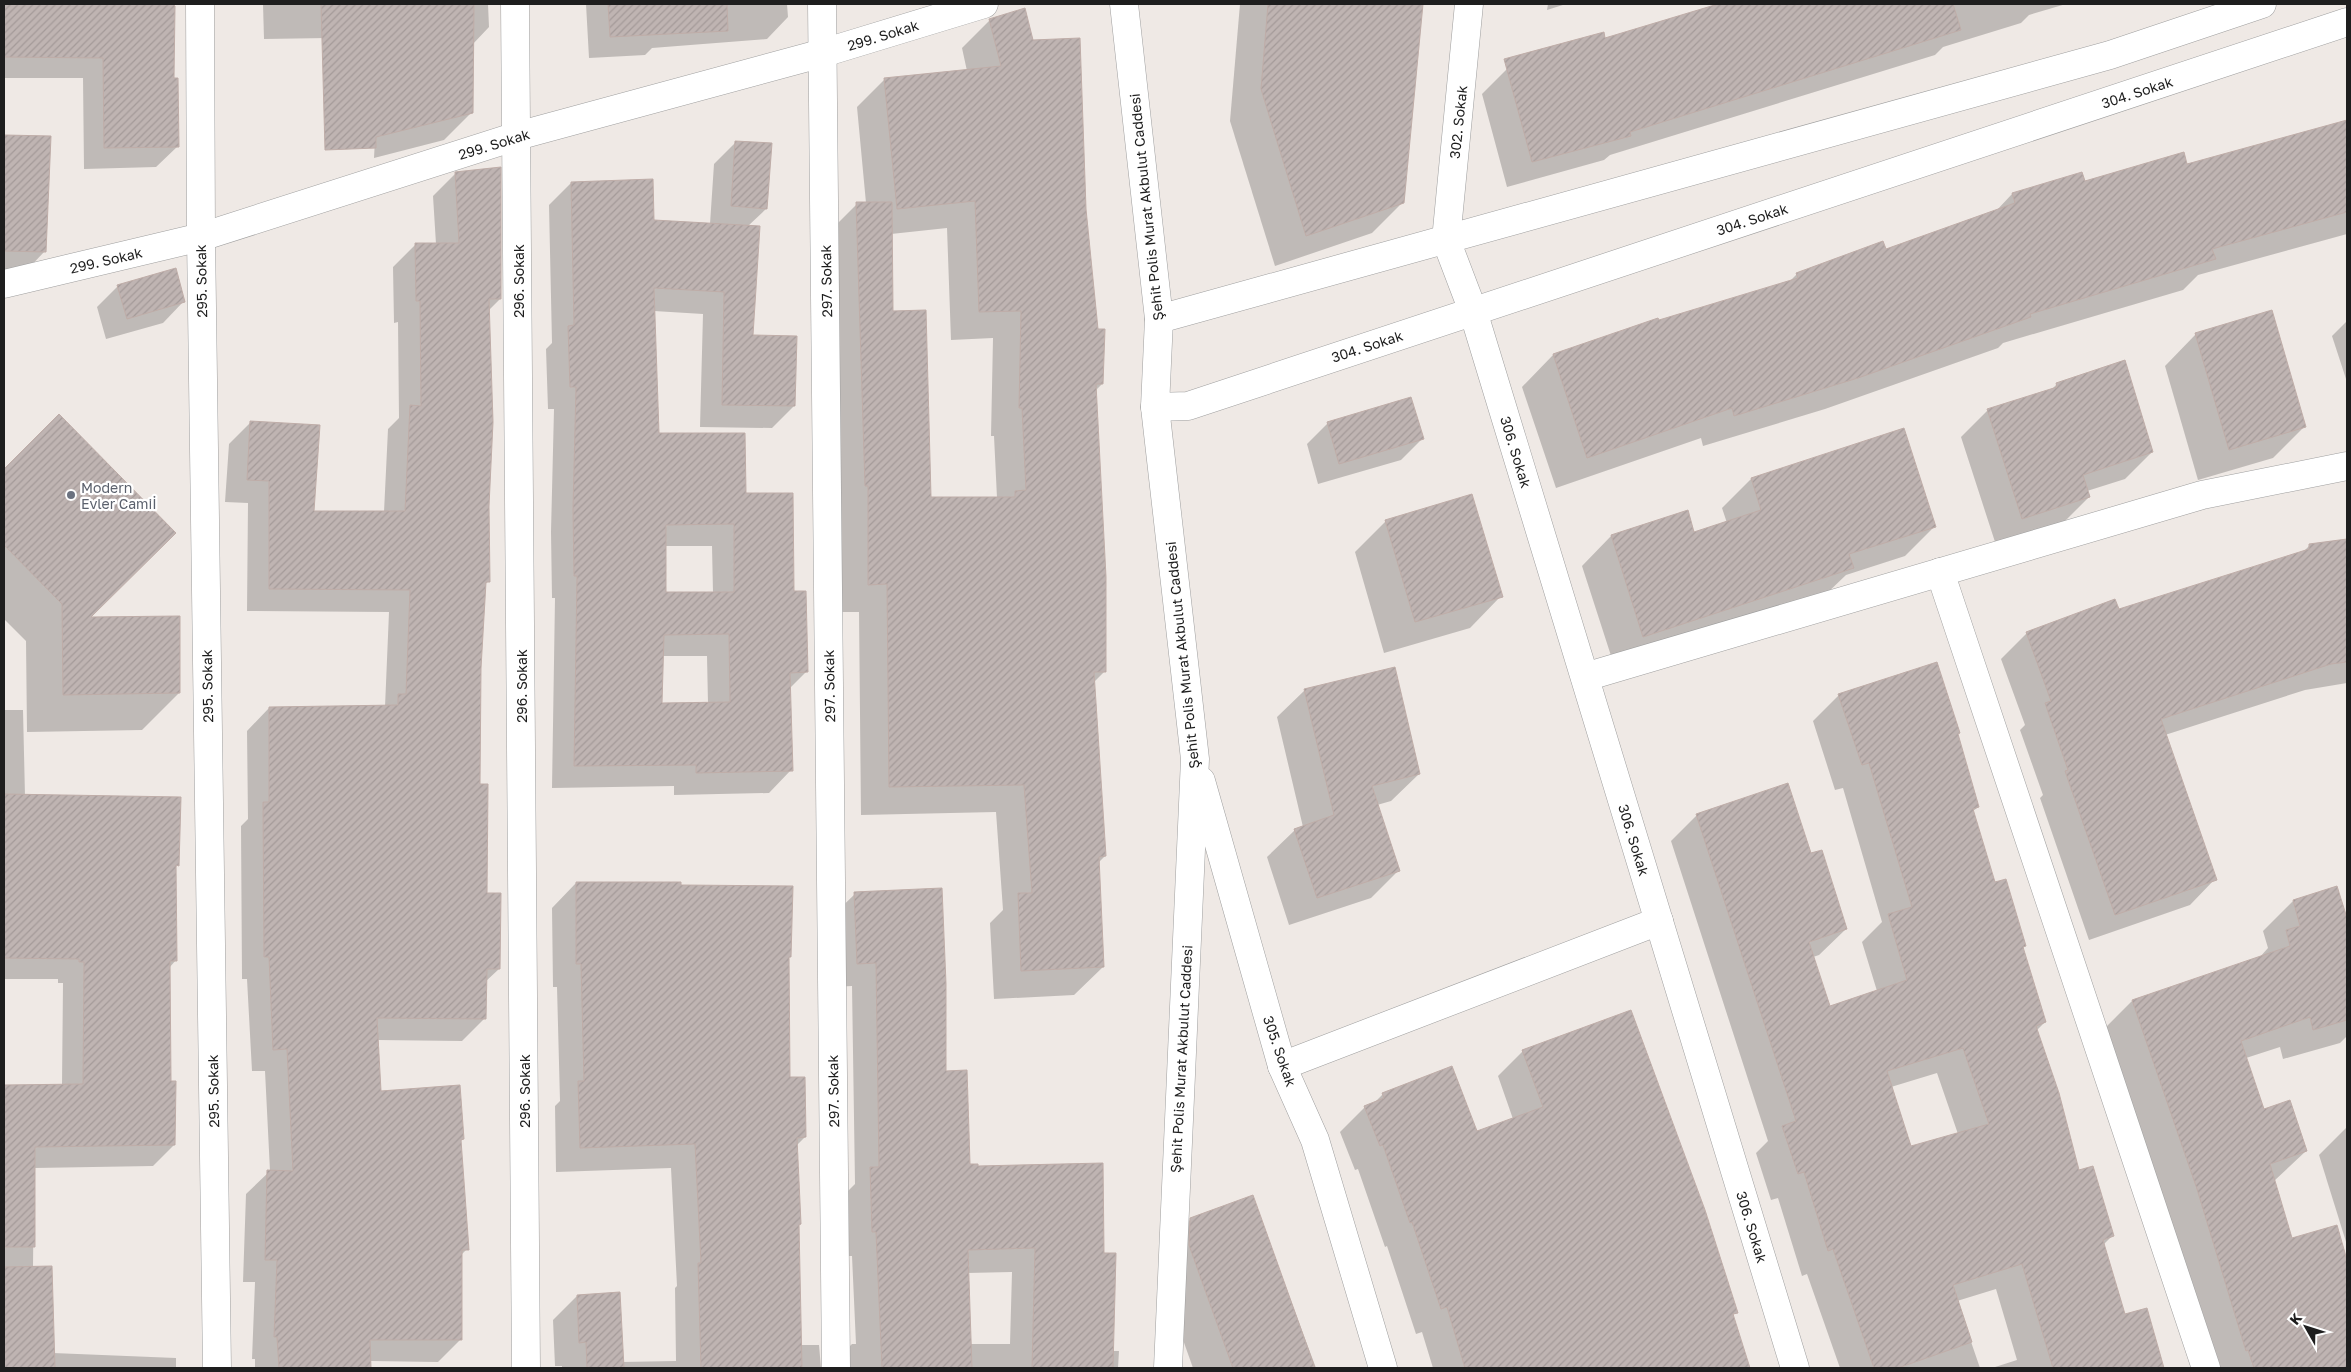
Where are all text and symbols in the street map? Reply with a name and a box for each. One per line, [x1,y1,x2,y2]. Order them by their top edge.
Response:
street label: 299. Sokak [845,16,921,54]
street label: 304. Sokak [2099,72,2175,112]
street label: 302. Sokak [1446,84,1470,160]
street label: Şehit Polis Murat Akbulut Caddesi [1126,93,1166,321]
street label: 299. Sokak [456,125,532,163]
street label: 304. Sokak [1714,199,1790,239]
street label: 299. Sokak [68,243,144,277]
street label: 295. Sokak [192,244,210,318]
street label: 296. Sokak [510,244,527,318]
street label: 297. Sokak [817,244,835,317]
street label: 304. Sokak [1329,326,1405,366]
street label: 306. Sokak [1497,414,1535,490]
place label: Modern Evler Camiİ [81,479,157,512]
marker: Modern Evler Camiİ [65,489,77,501]
street label: Şehit Polis Murat Akbulut Caddesi [1162,541,1202,769]
street label: 295. Sokak [198,649,216,723]
street label: 296. Sokak [513,649,530,723]
street label: 297. Sokak [820,649,838,722]
street label: 306. Sokak [1615,802,1653,878]
street label: Şehit Polis Murat Akbulut Caddesi [1167,945,1195,1173]
street label: 305. Sokak [1260,1013,1300,1089]
street label: 295. Sokak [204,1054,222,1128]
street label: 296. Sokak [516,1054,533,1128]
street label: 297. Sokak [824,1054,842,1127]
street label: 306. Sokak [1733,1189,1771,1265]
north arrow [2281,1302,2331,1352]
text: K [2286,1309,2305,1328]

